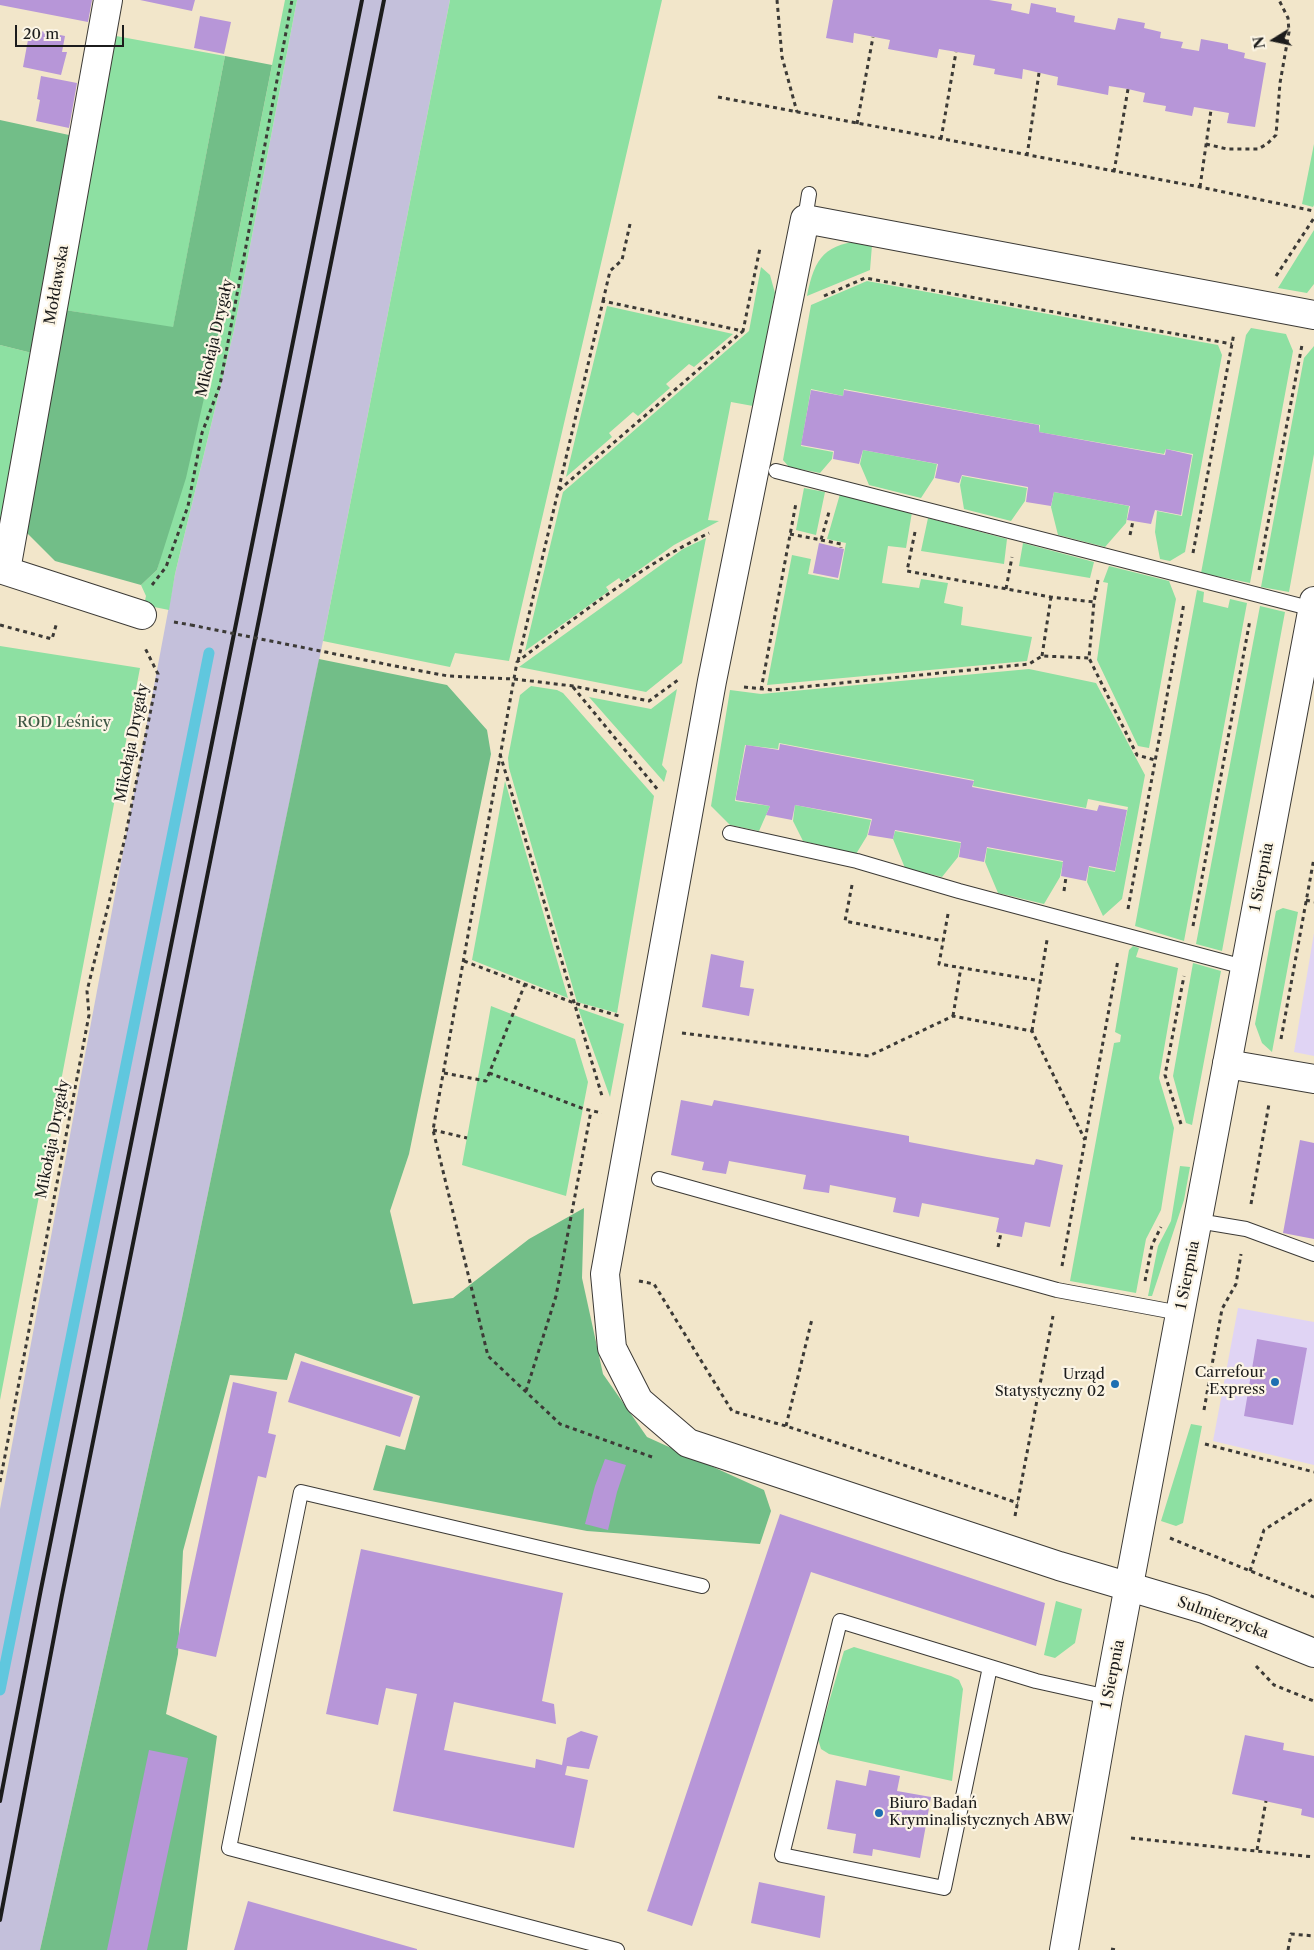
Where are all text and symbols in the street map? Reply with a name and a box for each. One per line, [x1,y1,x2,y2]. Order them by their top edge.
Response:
scale bar [18,15,126,47]
north arrow [1249,15,1299,65]
text: 20 m [23,24,59,43]
text: N [1249,35,1269,50]
street label: Mołdawska [41,244,73,326]
street label: Mikołaja Drygały [193,277,237,399]
street label: Mikołaja Drygały [112,682,152,804]
park label: ROD Leśnicy [17,714,111,732]
street label: 1 Sierpnia [1247,841,1277,913]
street label: Mikołaja Drygały [33,1078,73,1200]
street label: 1 Sierpnia [1173,1239,1203,1311]
place label: Carrefour Express [1195,1364,1265,1399]
place label: Urząd Statystyczny 02 [995,1366,1105,1401]
marker: Carrefour Express [1269,1376,1281,1388]
marker: Urząd Statystyczny 02 [1109,1378,1121,1390]
street label: Sulmierzycka [1175,1593,1271,1643]
street label: 1 Sierpnia [1098,1638,1128,1710]
place label: Biuro Badań Kryminalistycznych ABW [889,1795,1071,1830]
marker: Biuro Badań Kryminalistycznych ABW [873,1807,885,1819]

